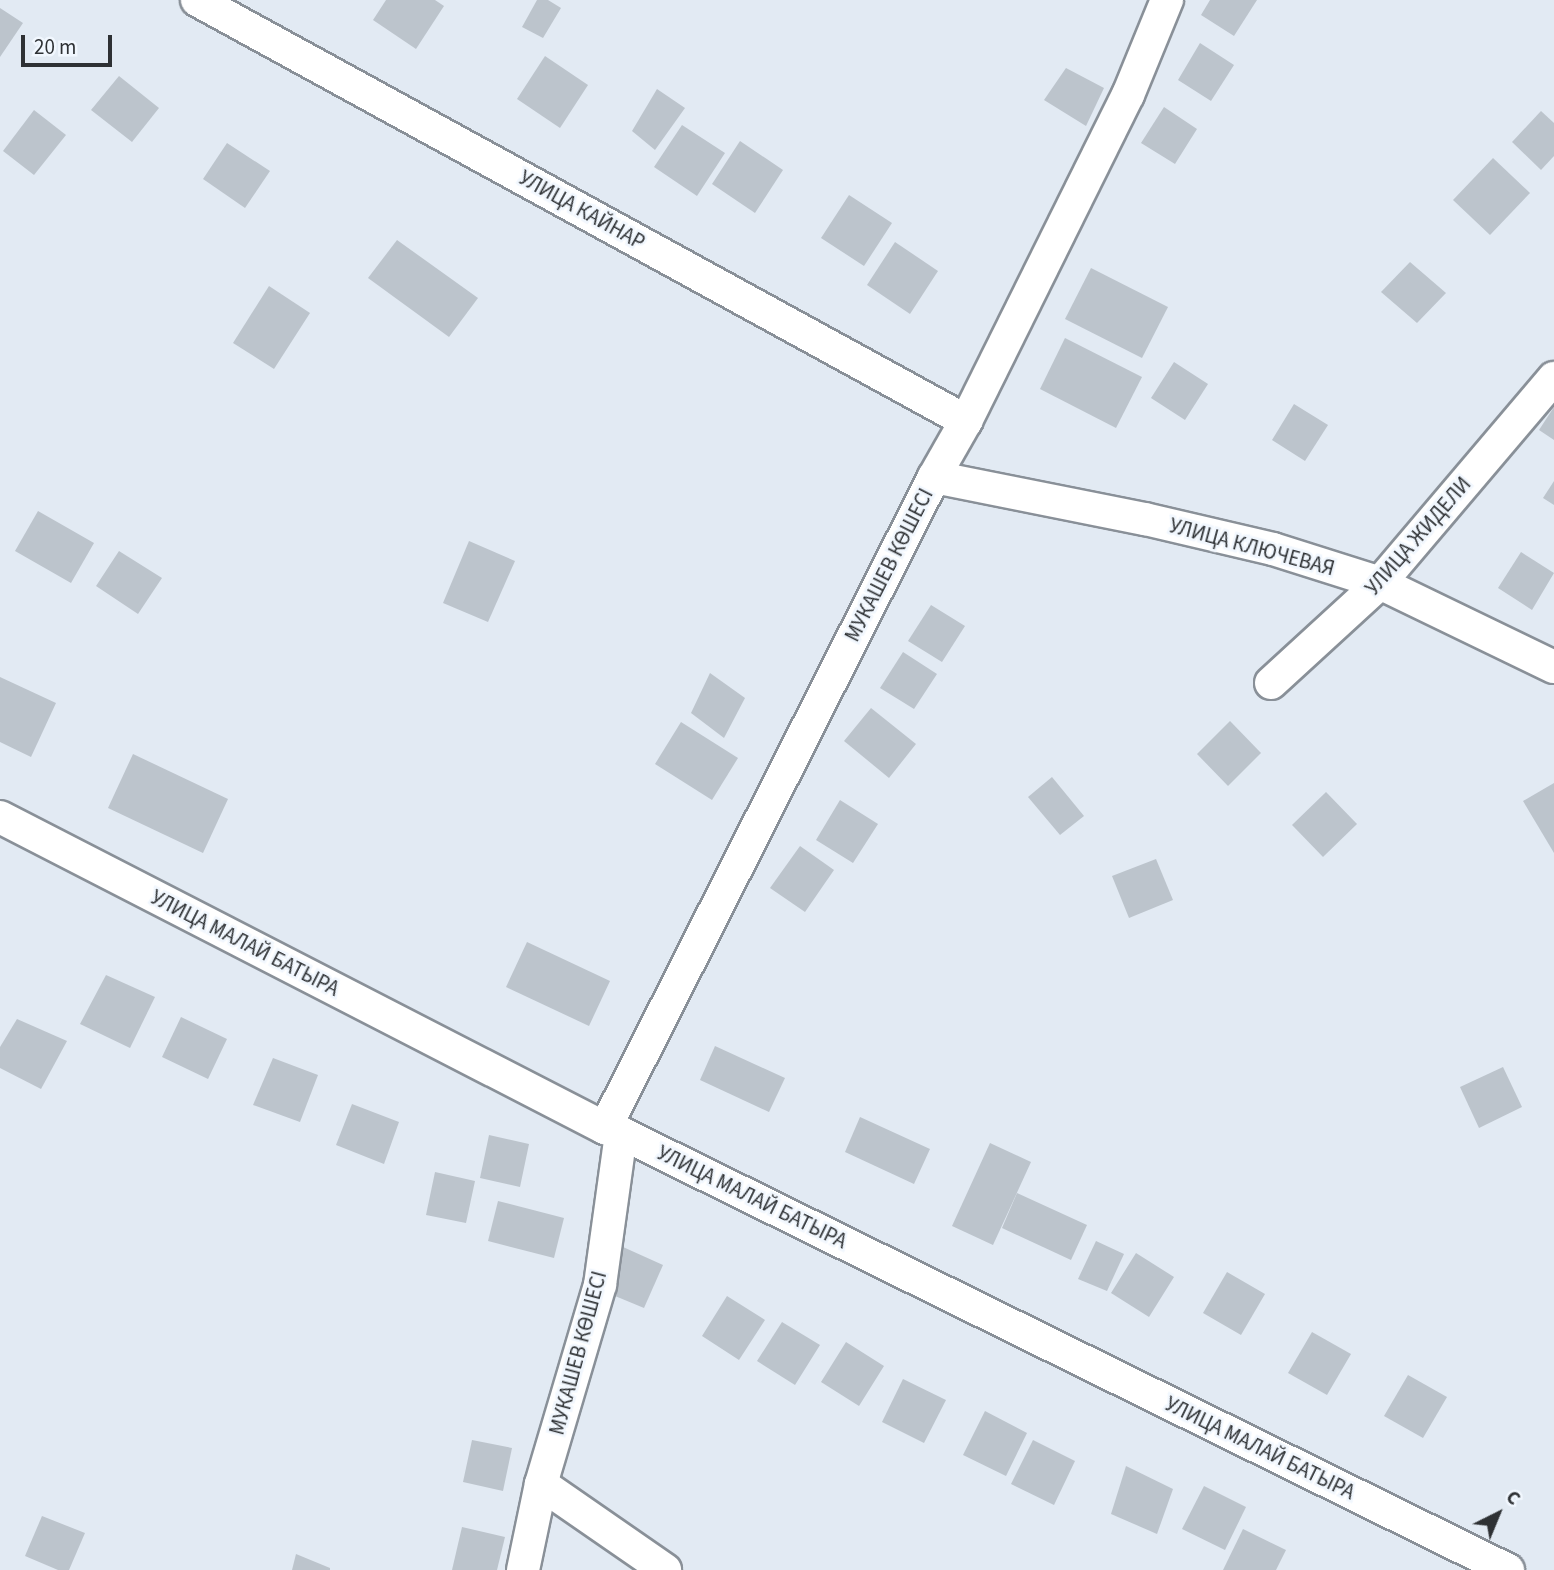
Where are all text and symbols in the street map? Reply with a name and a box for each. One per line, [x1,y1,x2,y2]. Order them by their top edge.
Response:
scale bar [24,21,116,65]
text: 20 m [34,32,76,62]
street label: УЛИЦА КАЙНАР [515,165,649,255]
street label: УЛИЦА ЖИДЕЛИ [1360,472,1476,600]
street label: МУКАШЕВ КӨШЕСІ [840,484,938,646]
street label: УЛИЦА КЛЮЧЕВАЯ [1167,513,1337,581]
street label: УЛИЦА МАЛАЙ БАТЫРА [147,885,343,1001]
street label: УЛИЦА МАЛАЙ БАТЫРА [653,1140,851,1254]
street label: МУКАШЕВ КӨШЕСІ [544,1268,612,1438]
street label: УЛИЦА МАЛАЙ БАТЫРА [1161,1391,1359,1505]
north arrow [1463,1479,1533,1549]
text: С [1499,1485,1526,1512]

